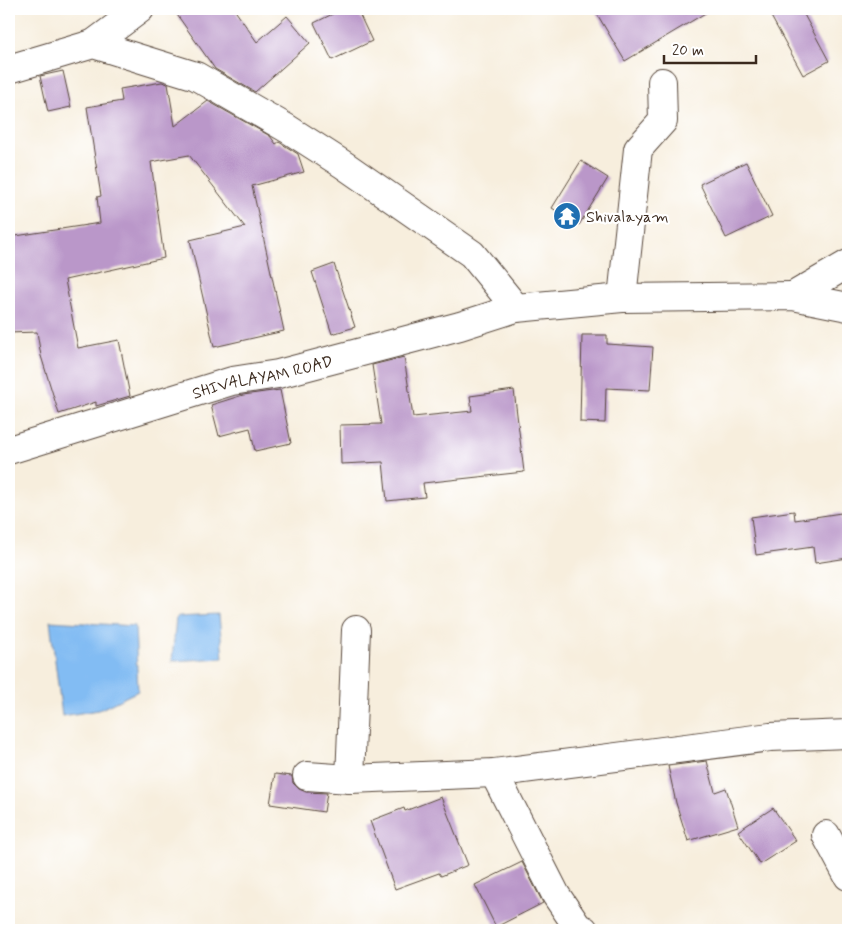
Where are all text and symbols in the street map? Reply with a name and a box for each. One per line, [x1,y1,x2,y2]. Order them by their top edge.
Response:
scale bar [664,32,757,64]
text: 20 m [672,41,704,61]
temple icon: Shivalayam [552,201,582,231]
place label: Shivalayam [586,207,669,228]
street label: SHIVALAYAM ROAD [190,351,335,405]

